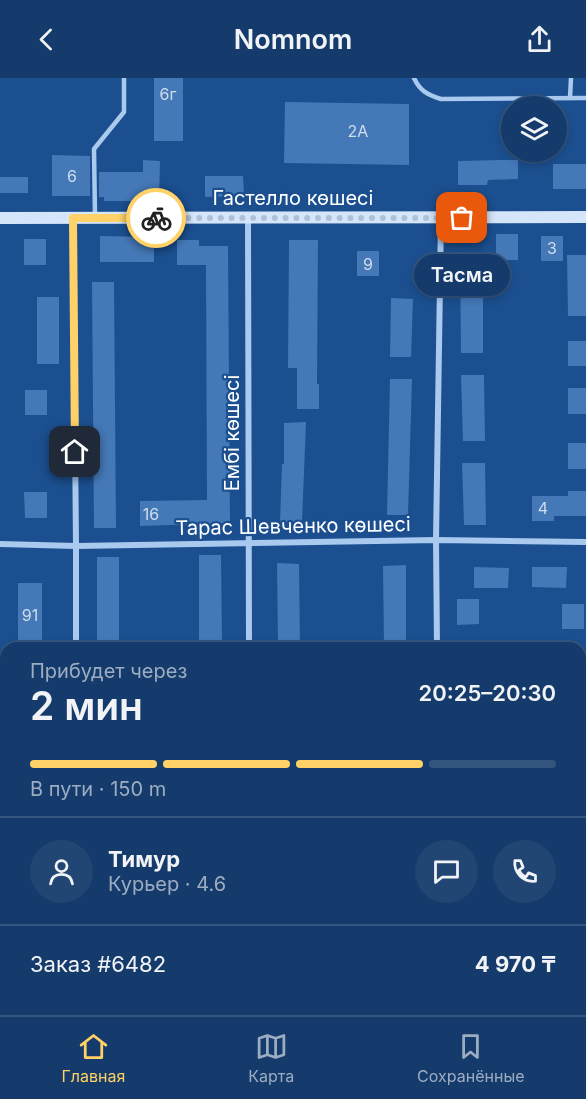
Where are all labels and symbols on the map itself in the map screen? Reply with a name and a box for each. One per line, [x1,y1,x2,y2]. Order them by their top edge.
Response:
house number: 6г [160,84,176,104]
house number: 2А [348,121,368,141]
house number: 6 [67,166,77,186]
street label: Гастелло көшесі [213,186,373,210]
courier [126,188,186,248]
pin [436,192,487,243]
house number: 3 [547,238,557,258]
house number: 9 [363,254,373,274]
callout: Тасма [414,254,510,296]
street label: Ембі көшесі [220,375,244,491]
pin [49,426,100,477]
house number: 4 [538,498,548,518]
house number: 16 [143,504,159,524]
street label: Тарас Шевченко көшесі [175,512,411,540]
house number: 91 [22,605,38,625]

